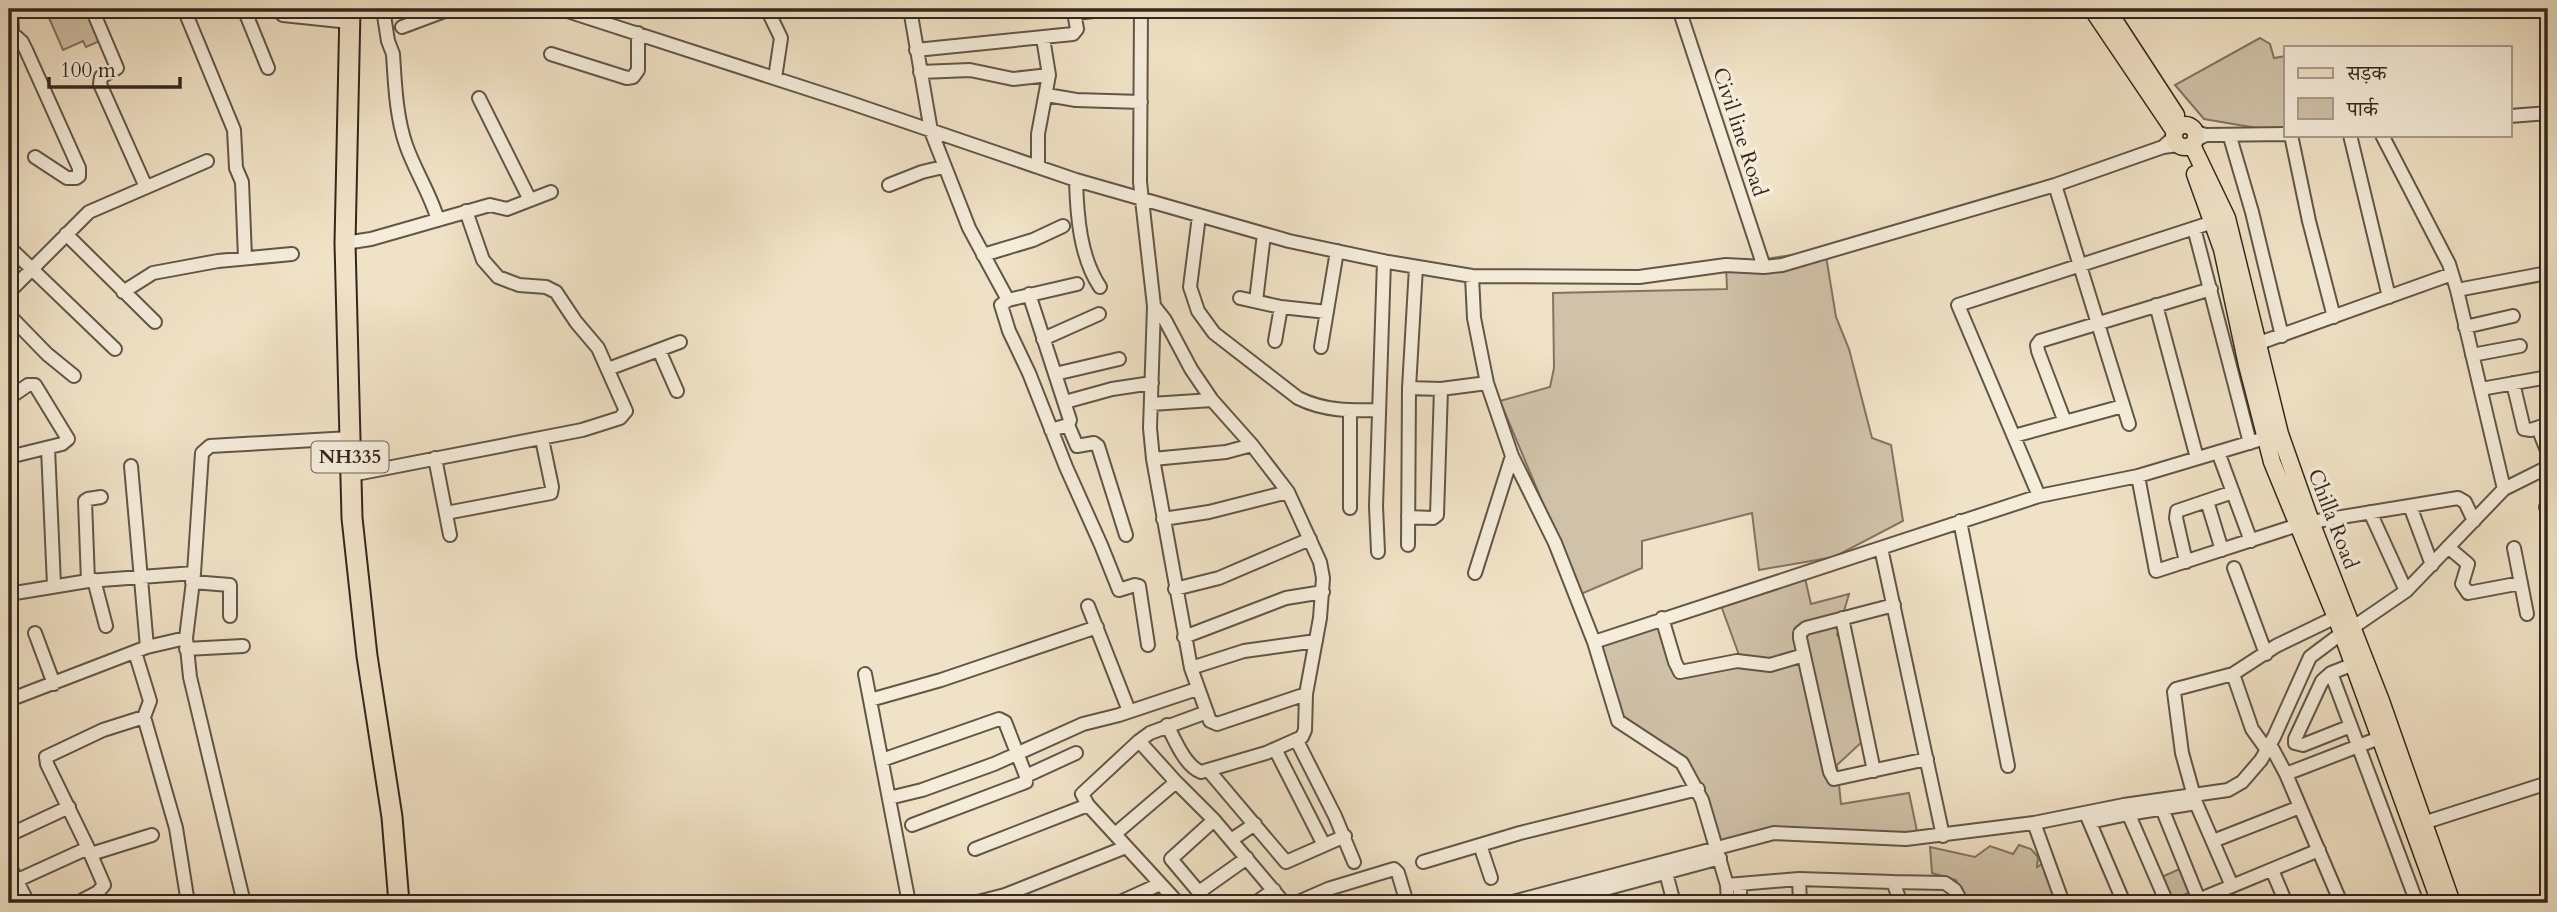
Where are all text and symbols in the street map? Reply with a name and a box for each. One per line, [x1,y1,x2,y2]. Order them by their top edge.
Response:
scale bar [49,46,180,90]
legend [2284,46,2512,136]
text: 100 m [60,56,116,85]
text: सड़क [2346,59,2387,88]
street label: Civil line Road [1706,64,1774,200]
text: पार्क [2346,95,2379,124]
road number: NH335 [312,442,388,472]
street label: Chilla Road [2301,465,2365,573]

